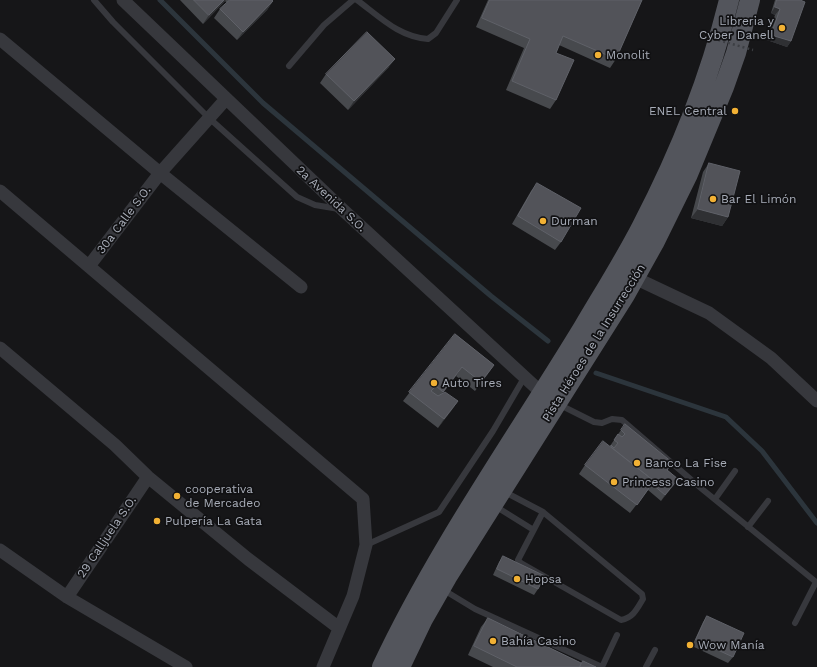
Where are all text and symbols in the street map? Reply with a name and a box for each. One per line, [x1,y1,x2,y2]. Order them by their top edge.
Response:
place label: Libreria y Cyber Danell [699,14,774,42]
marker: Libreria y Cyber Danell [777,23,787,33]
place label: Monolit [606,48,650,62]
marker: Monolit [593,50,603,60]
place label: ENEL Central [649,104,727,118]
marker: ENEL Central [730,106,740,116]
street label: 2a Avenida S.O. [293,163,369,235]
street label: 30a Calle S.O. [94,183,154,257]
place label: Bar El Limón [721,192,796,206]
marker: Bar El Limón [708,194,718,204]
place label: Durman [551,214,598,228]
marker: Durman [538,216,548,226]
street label: Pista Héroes de la Insurrección [539,262,649,424]
place label: Auto Tires [442,376,502,390]
marker: Auto Tires [429,378,439,388]
place label: Banco La Fise [645,456,727,470]
marker: Banco La Fise [632,458,642,468]
place label: Princess Casino [622,475,714,489]
marker: Princess Casino [609,477,619,487]
place label: cooperativa de Mercadeo [185,482,260,510]
marker: cooperativa de Mercadeo [172,491,182,501]
street label: 29 Calljuela S.O. [74,494,140,580]
place label: Pulpería La Gata [165,514,262,528]
marker: Pulpería La Gata [152,516,162,526]
place label: Hopsa [525,572,562,586]
marker: Hopsa [512,574,522,584]
place label: Bahía Casino [501,634,576,648]
marker: Bahía Casino [488,636,498,646]
place label: Wow Manía [698,638,765,652]
marker: Wow Manía [685,640,695,650]

